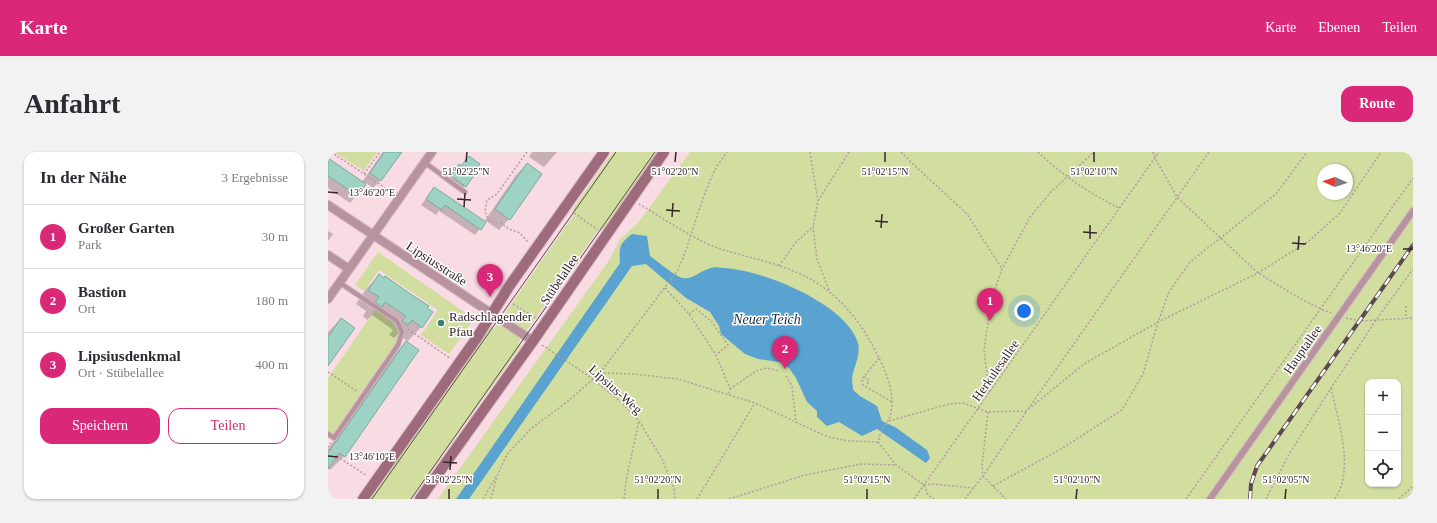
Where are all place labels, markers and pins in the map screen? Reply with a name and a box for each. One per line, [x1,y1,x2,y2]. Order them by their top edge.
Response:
pin: 3 [477,264,503,297]
pin: 1 [977,288,1003,321]
place label: Radschlagender Pfau [449,309,533,339]
marker: Radschlagender Pfau [436,318,446,328]
pin: 2 [772,336,798,369]

